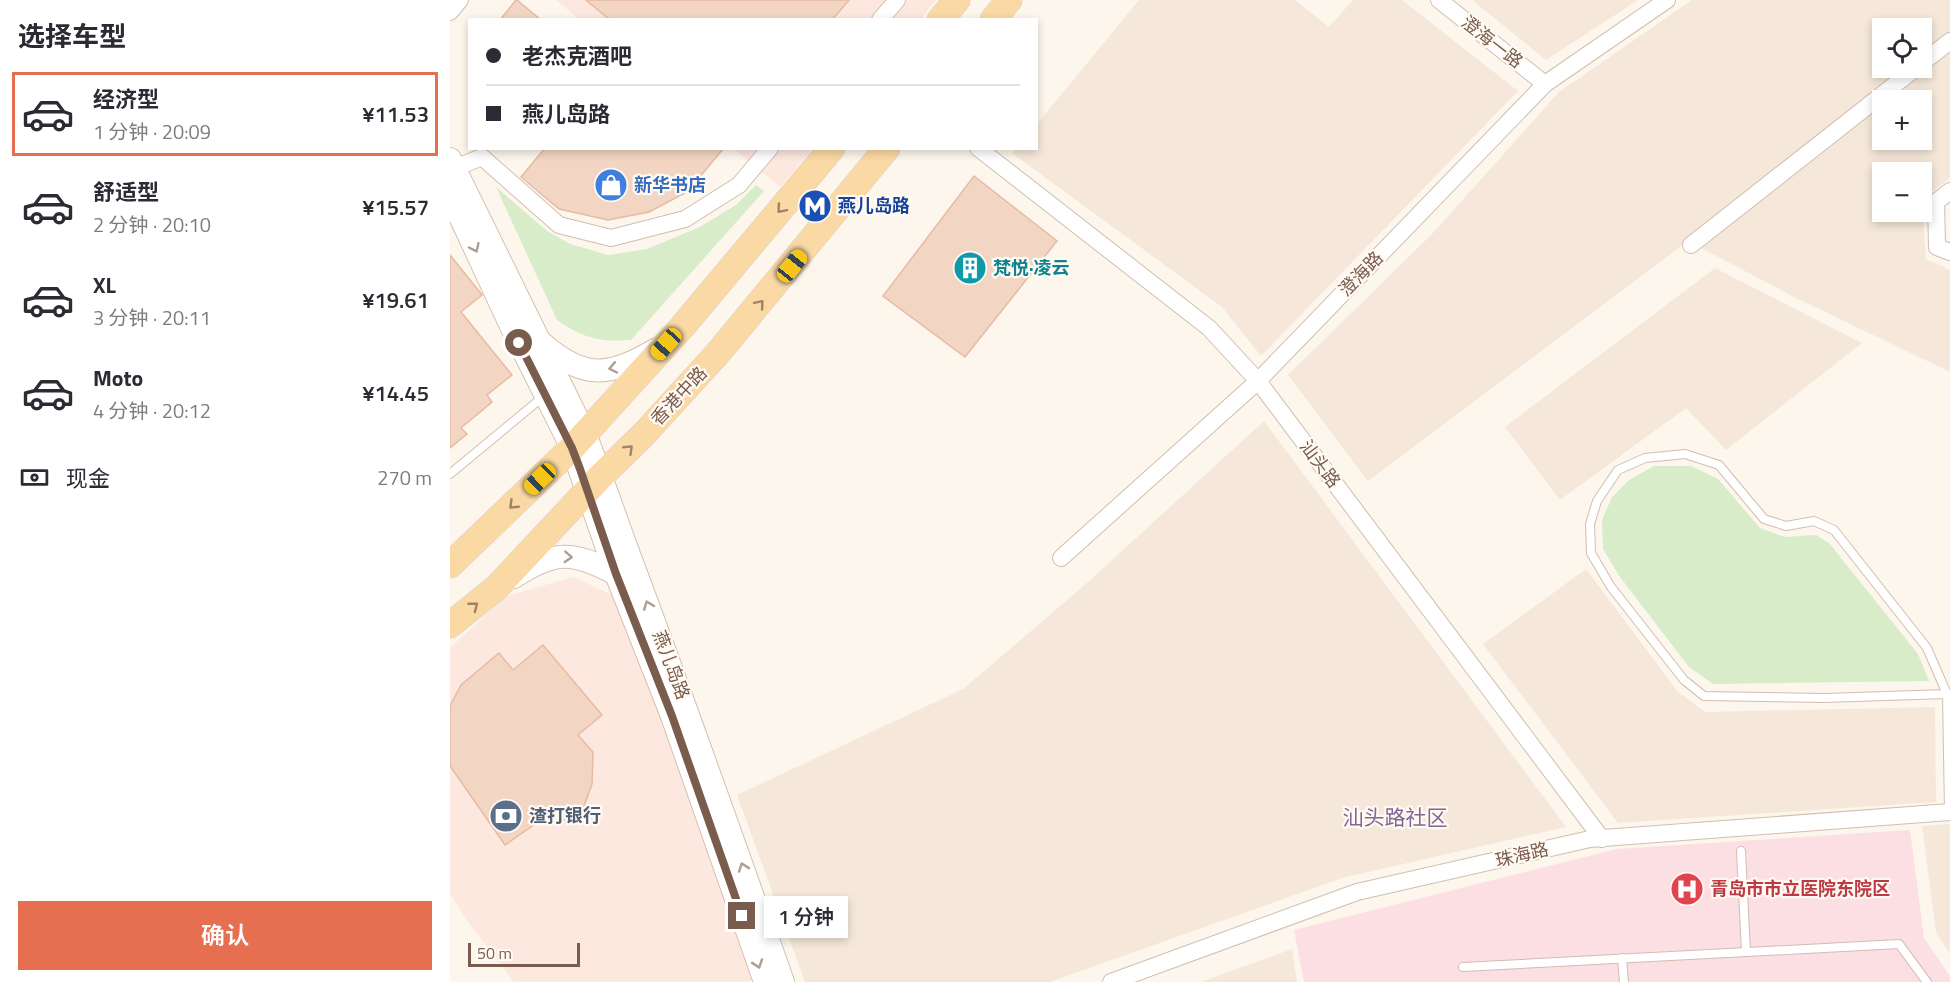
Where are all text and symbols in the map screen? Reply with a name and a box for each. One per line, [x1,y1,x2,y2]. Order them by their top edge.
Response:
street label: 澄海一路 [1456,9,1529,74]
text: 选择车型 [18,15,126,56]
map controls [1872,18,1932,222]
button: locate [1872,18,1932,78]
text: 老杰克酒吧 [522,39,632,73]
text: 经济型 [93,82,159,116]
icon: car [21,87,75,141]
button: + [1872,90,1932,150]
text: ¥11.53 [362,97,429,131]
text: 燕儿岛路 [522,97,610,131]
text: 1 分钟 · 20:09 [93,116,211,147]
button: − [1872,162,1932,222]
shop icon: 新华书店 [593,167,629,203]
place label: 新华书店 [634,171,706,198]
text: 舒适型 [93,175,159,209]
icon: car [21,180,75,234]
metro station icon: 燕儿岛路 [797,188,833,224]
text: ¥15.57 [362,190,429,224]
place label: 燕儿岛路 [838,192,910,219]
one-way arrow [777,202,788,213]
text: 2 分钟 · 20:10 [93,209,211,240]
one-way arrow [467,242,479,253]
street label: 澄海路 [1332,245,1389,302]
car [774,246,810,286]
building icon: 梵悦·凌云 [952,250,988,286]
place label: 梵悦·凌云 [993,254,1070,281]
text: XL [93,268,116,302]
icon: car [21,273,75,327]
text: ¥19.61 [362,283,429,317]
one-way arrow [752,300,763,311]
text: 3 分钟 · 20:11 [93,302,211,333]
car [647,325,685,363]
route start [505,329,532,356]
street label: 香港中路 [644,360,713,431]
text: Moto [93,361,143,395]
one-way arrow [608,361,618,374]
icon: car [21,366,75,420]
text: ¥14.45 [362,376,429,410]
text: 4 分钟 · 20:12 [93,395,211,426]
street label: 汕头路 [1293,434,1347,493]
one-way arrow [622,445,633,456]
car [521,460,559,498]
icon: cash [18,461,51,494]
text: 现金 [66,461,110,495]
text: 270 m [377,462,432,493]
one-way arrow [510,497,521,508]
one-way arrow [564,551,573,564]
one-way arrow [643,600,655,611]
one-way arrow [467,602,478,613]
street label: 燕儿岛路 [646,626,697,703]
bank icon: 渣打银行 [488,798,524,834]
district label: 汕头路社区 [1343,801,1448,833]
place label: 渣打银行 [529,802,601,829]
street label: 珠海路 [1493,835,1551,874]
one-way arrow [737,862,750,873]
hospital icon: 青岛市市立医院东院区 [1669,871,1705,907]
place label: 青岛市市立医院东院区 [1710,875,1890,902]
callout: 1 分钟 [763,895,847,937]
button: 确认 [18,901,432,970]
text: 1 分钟 [778,901,834,932]
route end [728,902,755,929]
scale bar [468,940,580,968]
text: 50 m [477,941,512,965]
one-way arrow [751,958,764,969]

